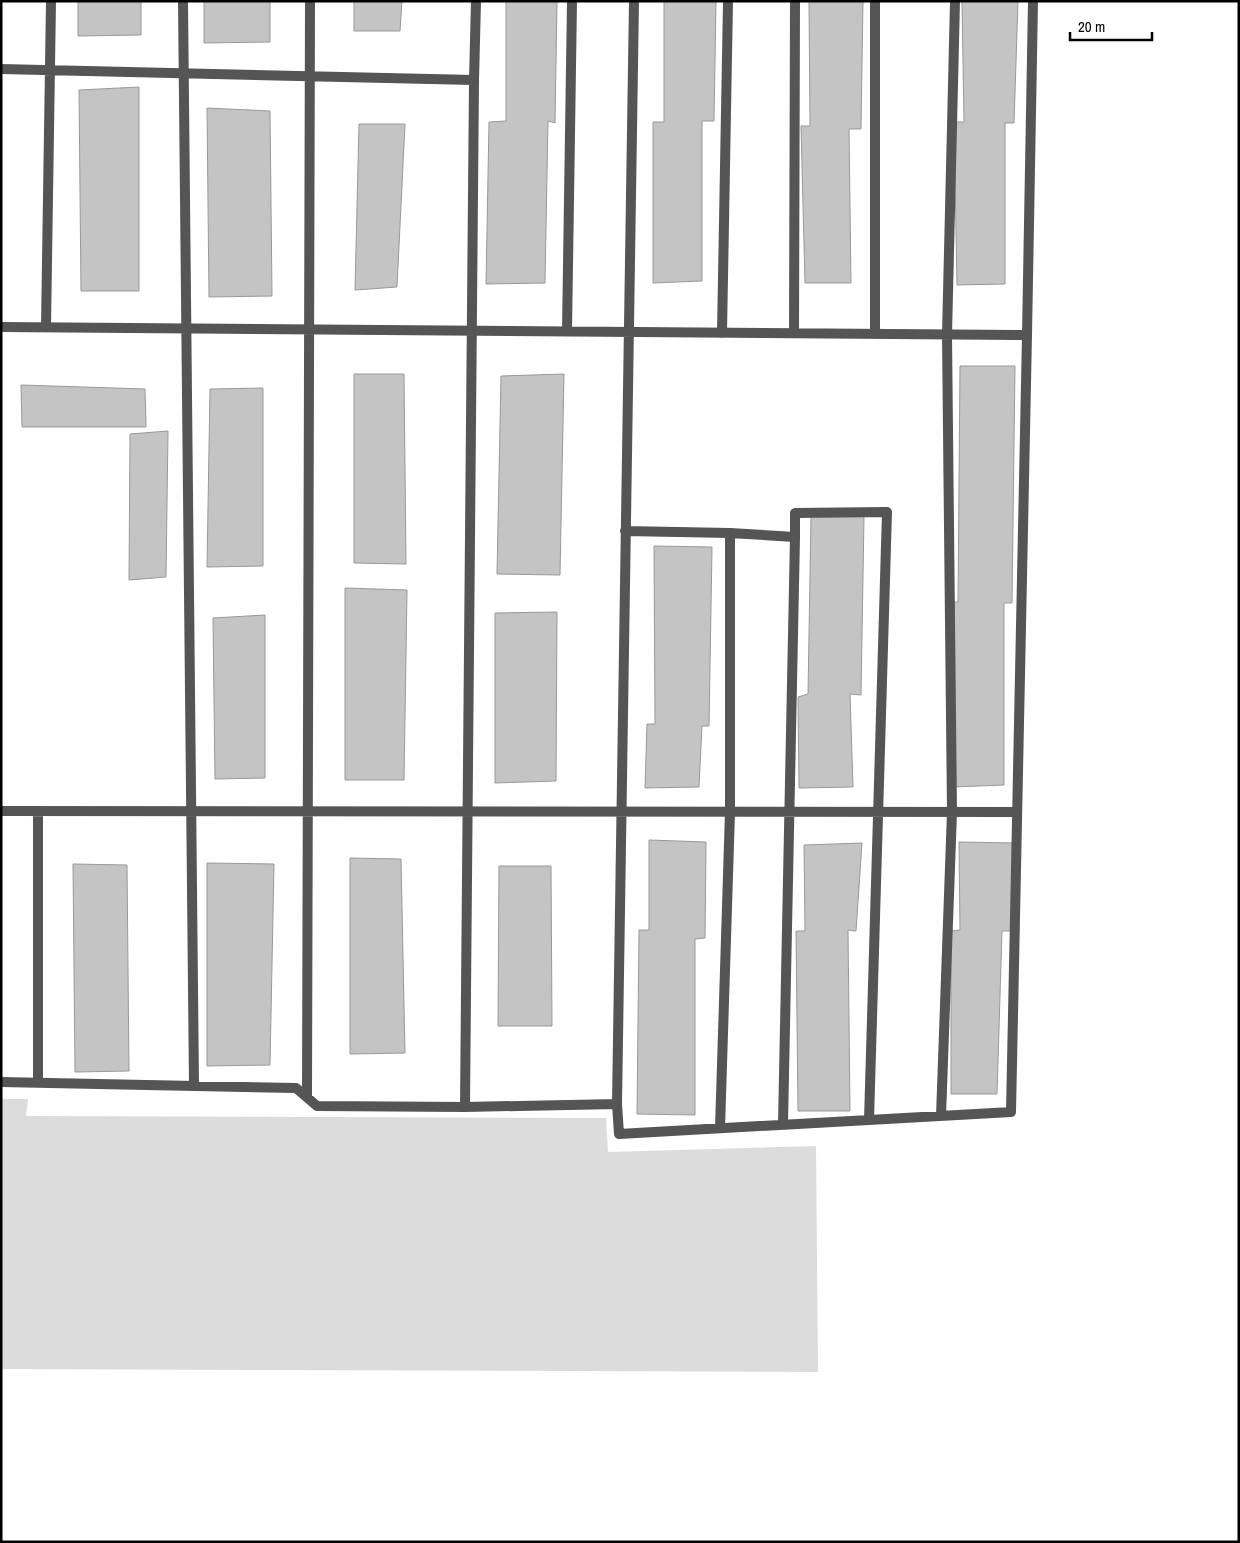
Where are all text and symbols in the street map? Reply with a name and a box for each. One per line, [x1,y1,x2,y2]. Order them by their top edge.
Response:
scale bar [1070,10,1152,42]
text: 20 m [1078,16,1105,37]

